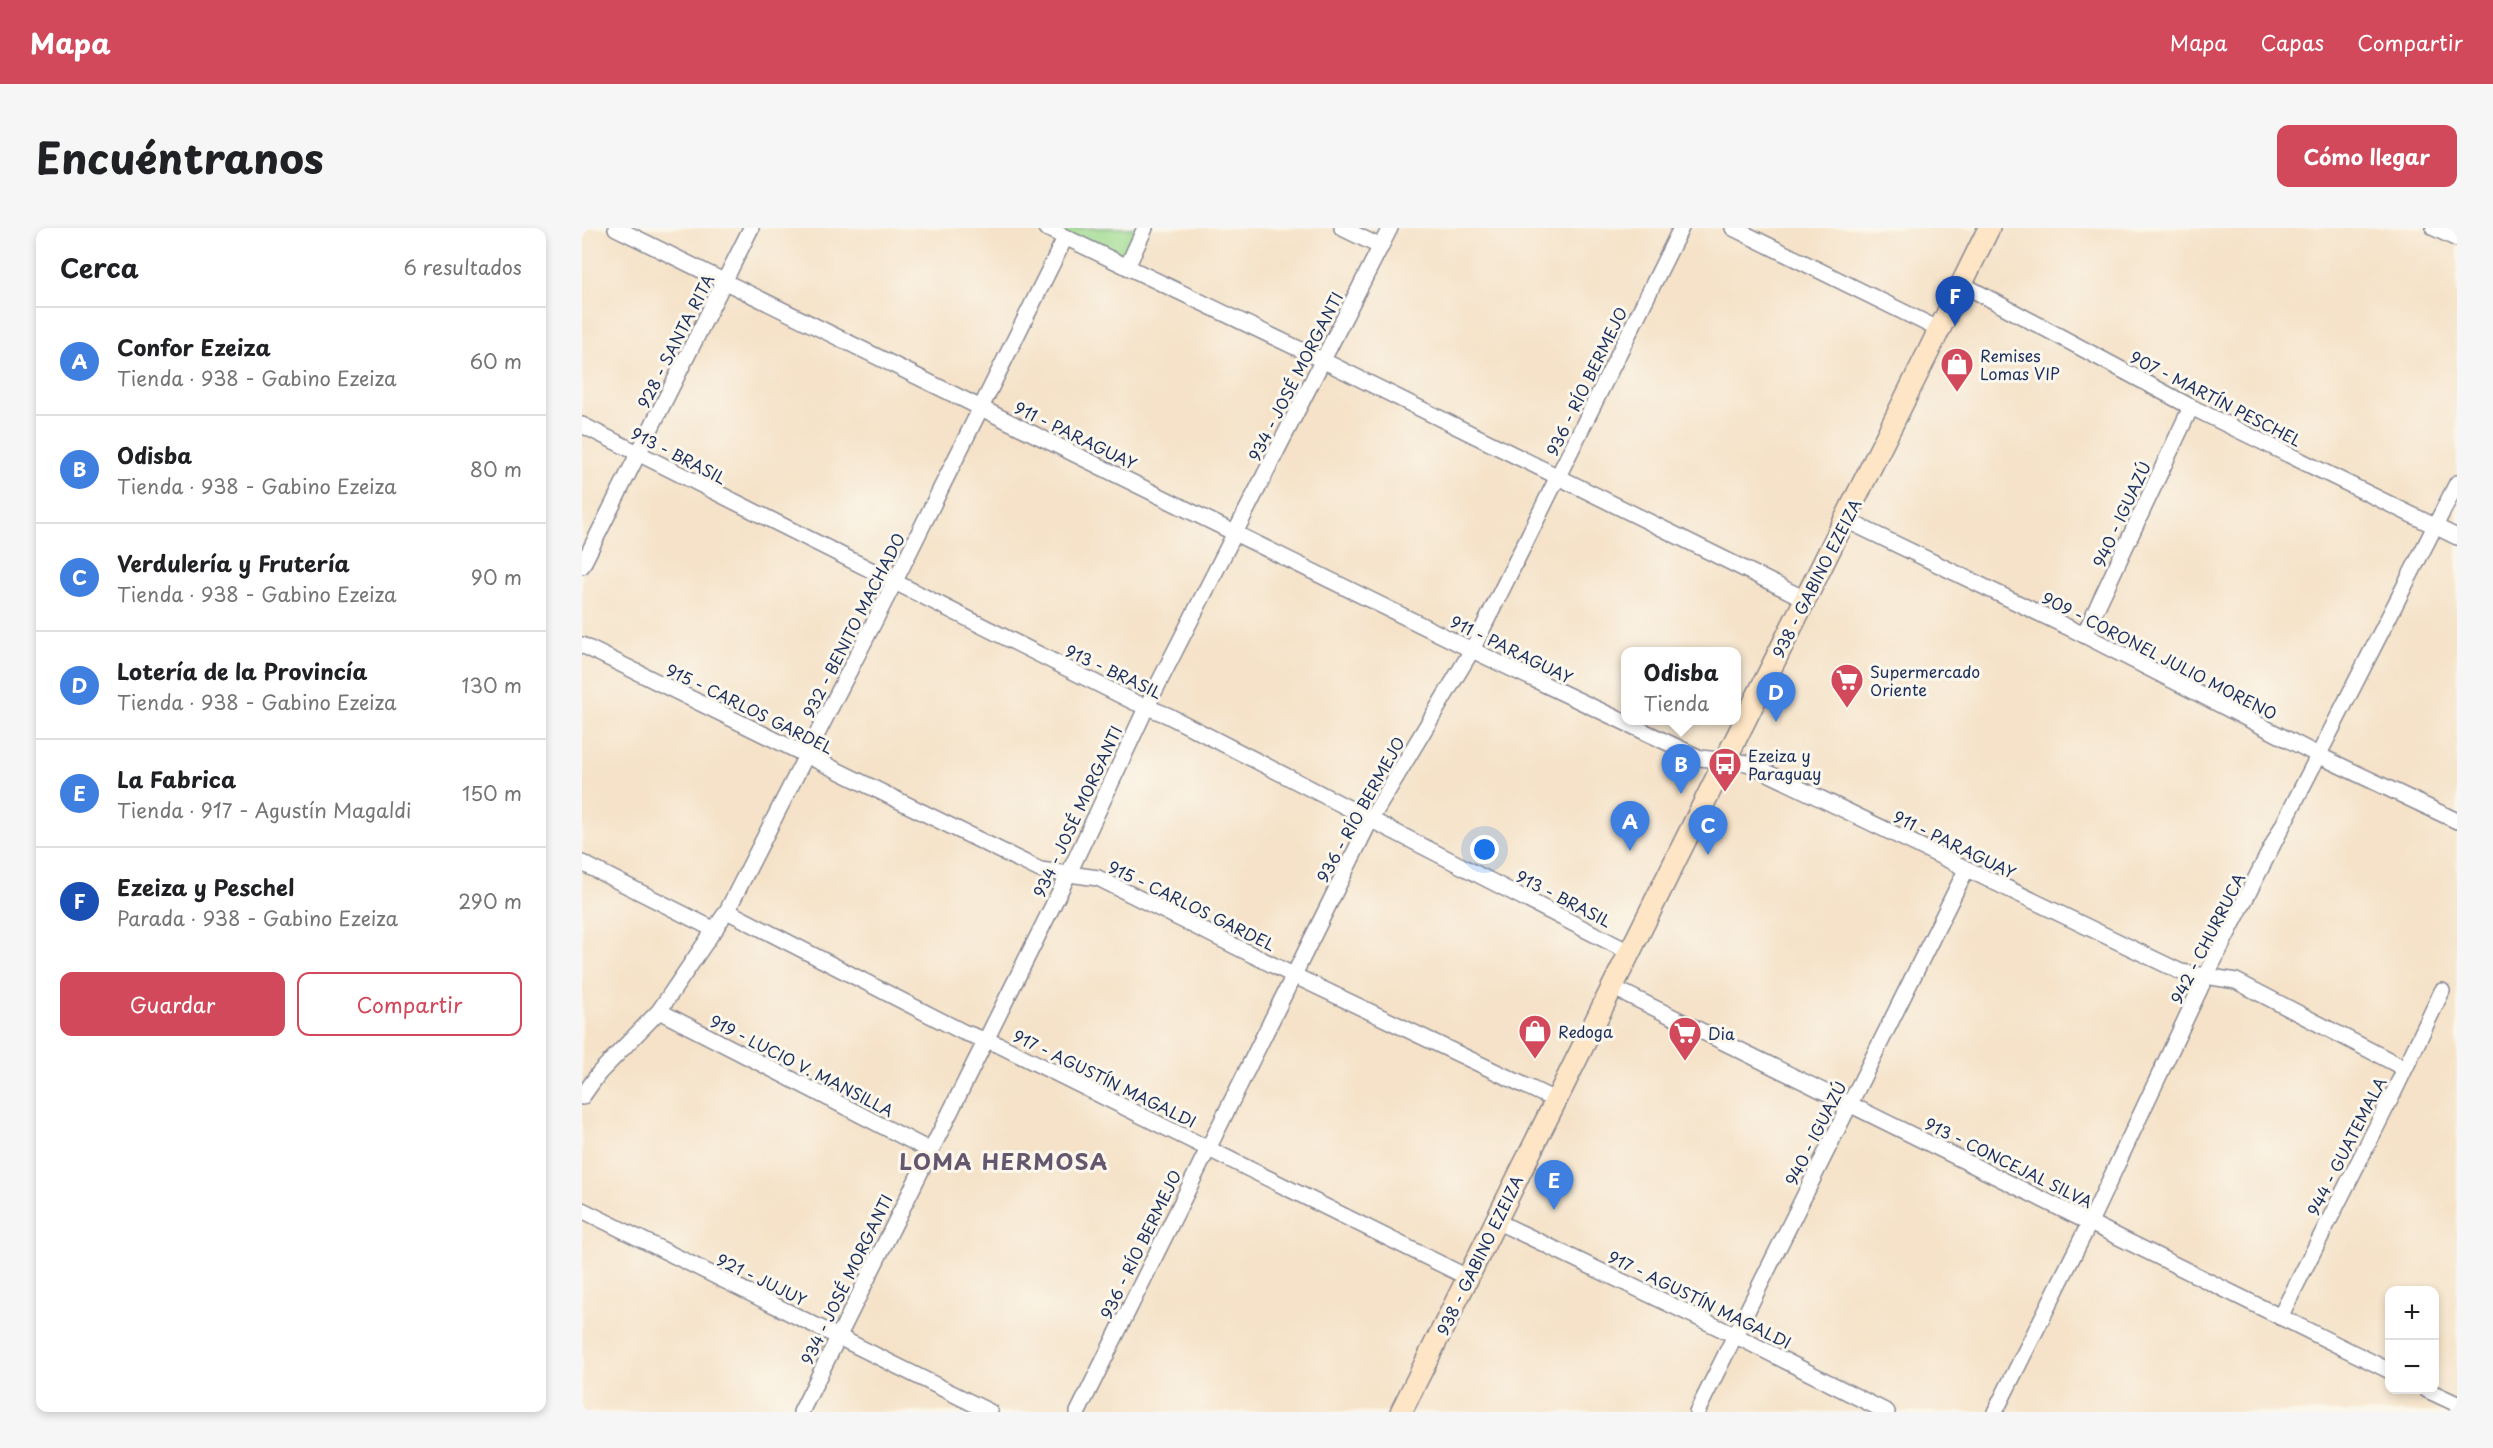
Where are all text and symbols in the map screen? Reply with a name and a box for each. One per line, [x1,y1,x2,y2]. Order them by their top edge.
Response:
text: Mapa [30,21,111,64]
text: Mapa [2170,26,2228,58]
text: Capas [2261,26,2324,58]
text: Compartir [2357,26,2463,58]
text: Encuéntranos [36,125,324,188]
button: Cómo llegar [2277,125,2457,187]
text: Cerca [60,248,139,287]
text: 6 resultados [403,252,522,282]
street label: 928 - SANTA RITA [631,270,719,412]
pin: F [1936,276,1974,326]
street label: 934 - JOSÉ MORGANTI [1242,287,1348,465]
street label: 936 - RÍO BERMEJO [1539,302,1633,460]
text: Confor Ezeiza [117,330,271,363]
place label: Remises Lomas VIP [1980,343,2060,385]
street label: 907 - MARTÍN PESCHEL [2126,344,2306,452]
text: A [72,346,87,376]
text: 60 m [470,346,522,376]
shop icon: Remises Lomas VIP [1939,346,1975,393]
text: Tienda · 938 - Gabino Ezeiza [117,363,397,393]
street label: 911 - PARAGUAY [1011,395,1141,475]
street label: 913 - BRASIL [627,421,731,489]
text: Odisba [117,438,192,471]
text: B [73,454,86,484]
text: 80 m [470,454,522,484]
street label: 940 - IGUAZÚ [2086,457,2156,571]
text: Tienda · 938 - Gabino Ezeiza [117,471,397,501]
street label: 938 - GABINO EZEIZA [1766,494,1867,661]
street label: 932 - BENITO MACHADO [796,528,910,722]
text: Verdulería y Frutería [117,546,350,579]
text: C [72,562,87,592]
text: 90 m [471,562,522,592]
text: Tienda · 938 - Gabino Ezeiza [117,579,397,609]
street label: 909 - CORONEL JULIO MORENO [2038,585,2282,725]
street label: 911 - PARAGUAY [1447,609,1577,689]
street label: 913 - BRASIL [1062,638,1166,704]
popup [1621,647,1741,725]
text: Lotería de la Provincía [117,654,367,687]
text: Odisba [1643,655,1719,688]
street label: 915 - CARLOS GARDEL [662,657,838,759]
place label: Supermercado Oriente [1870,659,1980,701]
supermarket icon: Supermercado Oriente [1829,662,1865,709]
text: D [72,670,87,700]
text: 130 m [462,670,522,700]
pin: D [1756,672,1796,722]
text: Tienda · 938 - Gabino Ezeiza [117,687,397,717]
text: Tienda [1643,688,1709,718]
street label: 934 - JOSÉ MORGANTI [1027,721,1127,901]
street label: 936 - RÍO BERMEJO [1310,732,1410,886]
place label: Ezeiza y Paraguay [1748,743,1822,785]
pin: B [1662,744,1700,794]
bus stop icon: Ezeiza y Paraguay [1707,746,1743,793]
text: La Fabrica [117,762,236,795]
text: E [73,778,86,808]
text: 150 m [462,778,522,808]
text: Tienda · 917 - Agustín Magaldi [117,795,411,825]
pin: A [1610,802,1650,851]
street label: 911 - PARAGUAY [1890,804,2020,884]
pin: C [1688,806,1728,855]
your location [1470,835,1499,864]
street label: 915 - CARLOS GARDEL [1104,854,1280,956]
street label: 913 - BRASIL [1512,864,1616,932]
street label: 942 - CHURRUCA [2164,869,2250,1007]
text: Ezeiza y Peschel [117,870,294,903]
text: F [74,886,85,916]
text: 290 m [458,886,522,916]
text: Parada · 938 - Gabino Ezeiza [117,903,398,933]
button: Guardar [60,972,285,1036]
button: Compartir [297,972,522,1036]
street label: 919 - LUCIO V. MANSILLA [706,1008,898,1122]
shop icon: Redoga [1517,1013,1553,1060]
supermarket icon: Dia [1667,1015,1703,1062]
place label: Redoga [1558,1019,1613,1043]
place label: Dia [1708,1021,1735,1045]
street label: 917 - AGUSTÍN MAGALDI [1009,1023,1201,1133]
street label: 944 - GUATEMALA [2301,1073,2391,1219]
street label: 940 - IGUAZÚ [1778,1077,1852,1189]
street label: 913 - CONCEJAL SILVA [1921,1111,2097,1213]
district label: LOMA HERMOSA [899,1144,1109,1177]
pin: E [1534,1160,1574,1210]
street label: 936 - RÍO BERMEJO [1093,1165,1187,1323]
street label: 938 - GABINO EZEIZA [1430,1171,1528,1339]
street label: 934 - JOSÉ MORGANTI [794,1190,898,1368]
street label: 917 - AGUSTÍN MAGALDI [1604,1244,1796,1354]
street label: 921 - JUJUY [713,1247,811,1311]
map controls [2385,1286,2439,1394]
button: + [2385,1286,2439,1340]
button: − [2385,1340,2439,1394]

